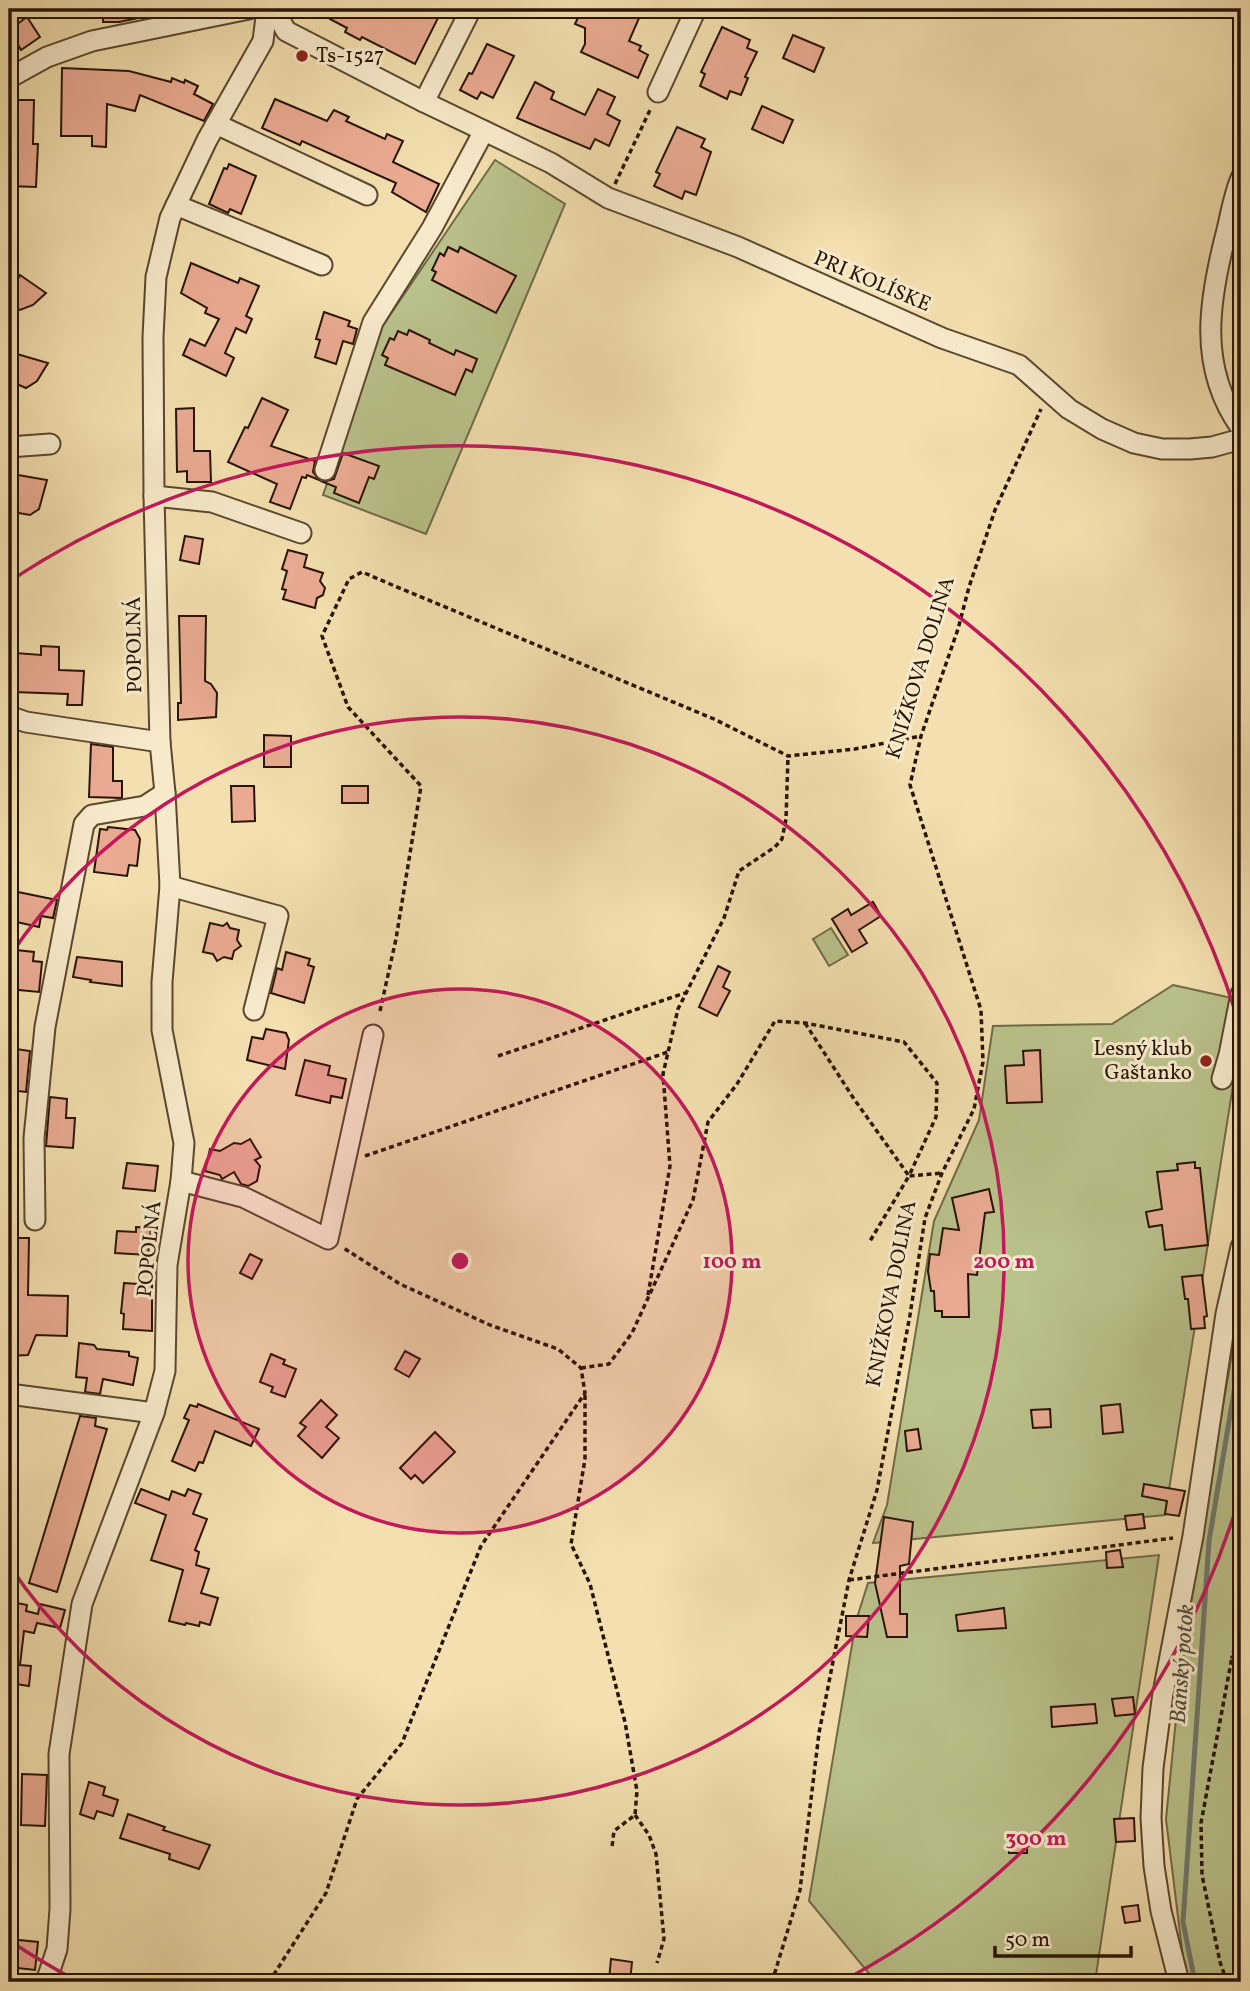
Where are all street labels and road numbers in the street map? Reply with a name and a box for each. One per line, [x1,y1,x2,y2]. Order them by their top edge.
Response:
street label: PRI KOLÍSKE [809,244,935,320]
street label: KNIŽKOVA DOLINA [879,573,963,763]
street label: POPOLNÁ [120,596,150,694]
street label: KNIŽKOVA DOLINA [860,1198,924,1390]
street label: POPOLNÁ [131,1199,170,1299]

